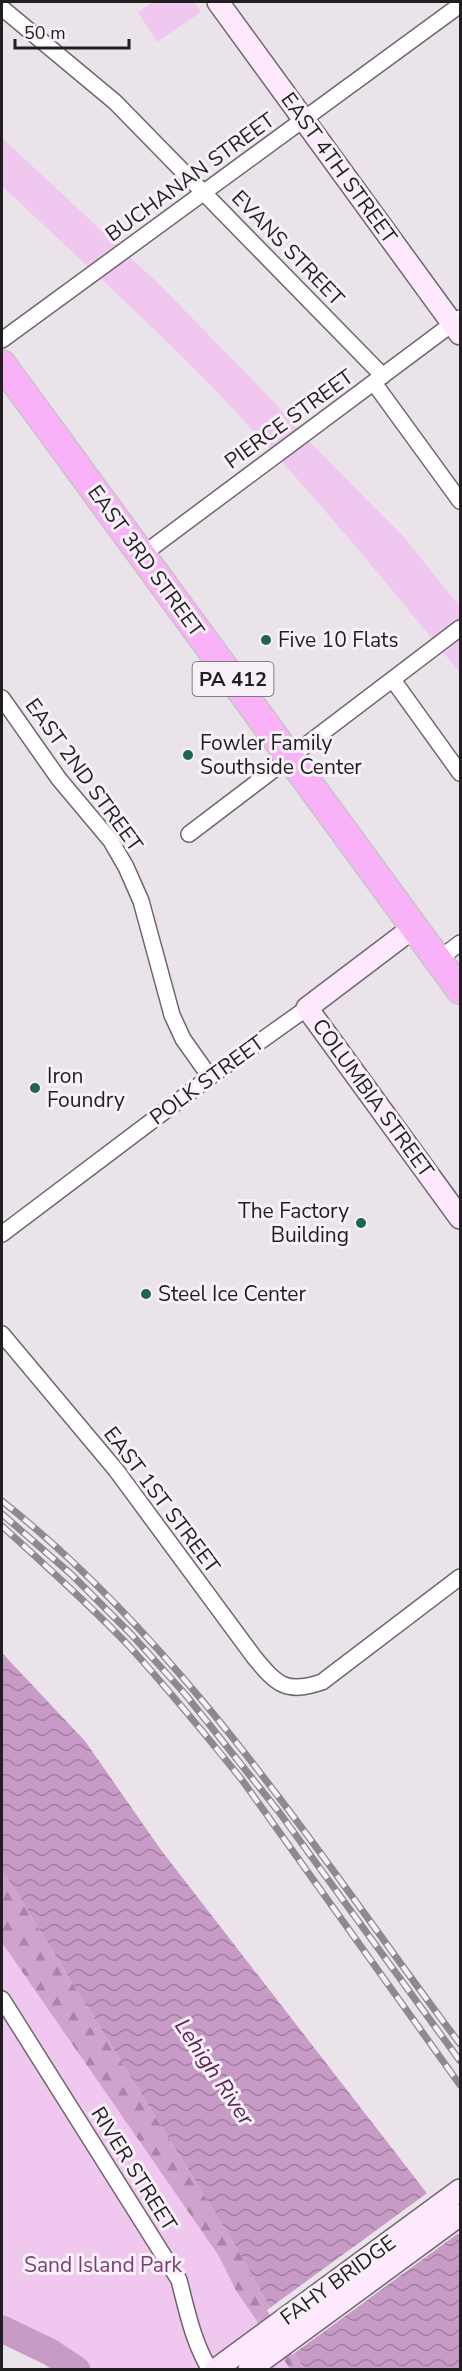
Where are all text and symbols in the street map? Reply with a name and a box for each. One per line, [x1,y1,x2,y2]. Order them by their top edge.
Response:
scale bar [15,12,129,50]
text: 50 m [24,21,66,45]
street label: EAST 4TH STREET [275,87,404,250]
street label: BUCHANAN STREET [100,106,281,248]
street label: EVANS STREET [226,184,351,312]
street label: PIERCE STREET [219,363,359,475]
street label: EAST 3RD STREET [81,479,211,643]
place label: Five 10 Flats [278,626,399,654]
marker: Five 10 Flats [259,633,273,647]
road number: PA 412 [192,662,274,696]
street label: EAST 2ND STREET [19,693,149,858]
place label: Fowler Family Southside Center [200,729,362,781]
marker: Fowler Family Southside Center [181,748,195,762]
street label: COLUMBIA STREET [306,1013,440,1183]
street label: POLK STREET [144,1029,270,1131]
place label: Iron Foundry [47,1062,125,1114]
marker: Iron Foundry [28,1081,42,1095]
place label: The Factory Building [238,1197,349,1249]
marker: The Factory Building [354,1216,368,1230]
place label: Steel Ice Center [158,1280,306,1308]
marker: Steel Ice Center [139,1287,153,1301]
street label: EAST 1ST STREET [98,1421,227,1579]
water label: Lehigh River [167,2013,261,2132]
street label: RIVER STREET [85,2101,184,2237]
street label: FAHY BRIDGE [275,2229,401,2331]
park label: Sand Island Park [24,2251,182,2279]

